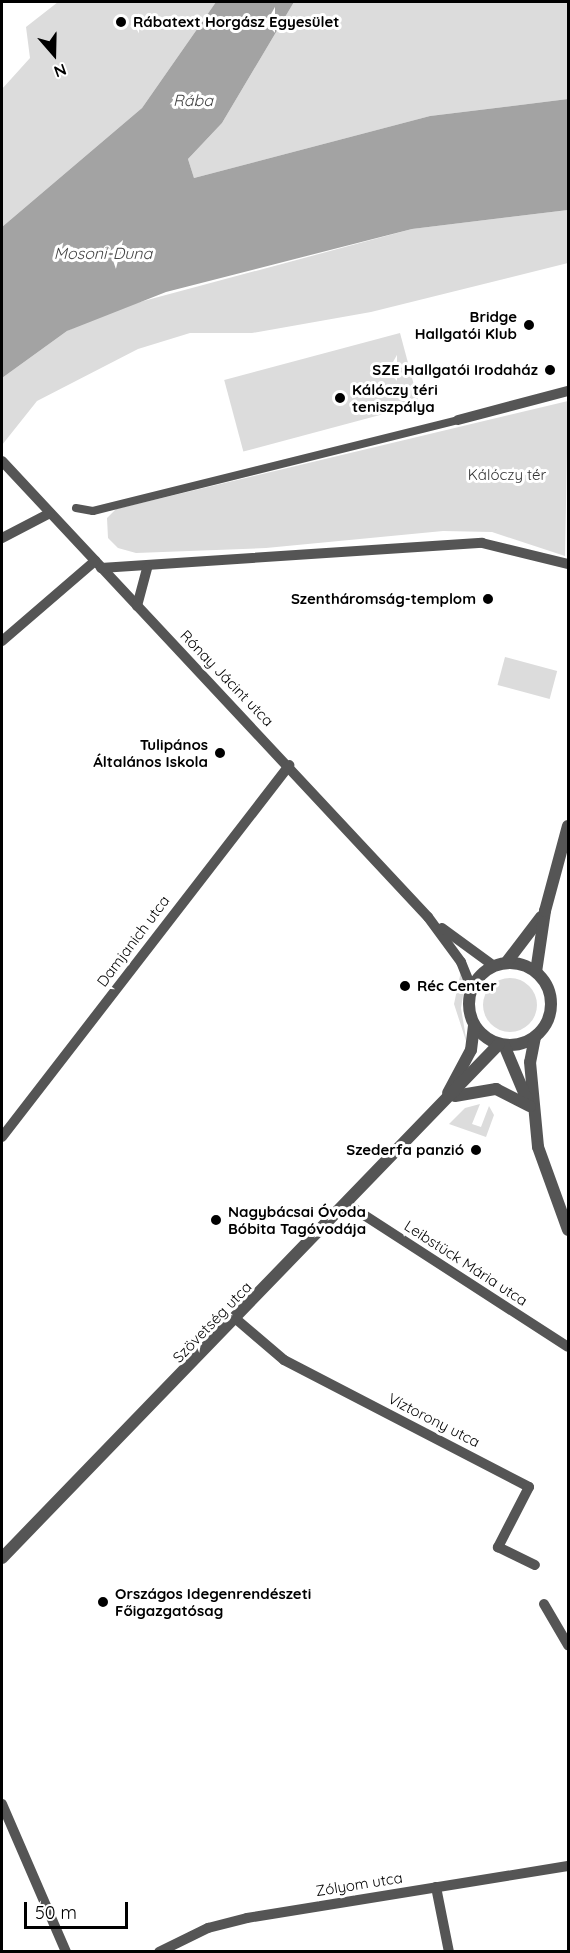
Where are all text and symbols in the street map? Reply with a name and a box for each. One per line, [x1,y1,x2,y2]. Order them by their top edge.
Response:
place label: Rábatext Horgász Egyesület [133,13,339,31]
marker: Rábatext Horgász Egyesület [114,15,128,29]
north arrow [24,24,84,84]
text: N [51,60,69,82]
water label: Rába [173,90,213,110]
water label: Mosoni-Duna [54,243,152,263]
place label: Bridge Hallgatói Klub [415,307,517,342]
marker: Bridge Hallgatói Klub [522,318,536,332]
place label: SZE Hallgatói Irodaház [372,361,538,379]
marker: SZE Hallgatói Irodaház [543,363,557,377]
place label: Kálóczy téri teniszpálya [352,380,438,415]
marker: Kálóczy téri teniszpálya [333,391,347,405]
park label: Kálóczy tér [468,466,546,484]
place label: Szentháromság-templom [291,590,476,608]
marker: Szentháromság-templom [481,592,495,606]
street label: Rónay Jácint utca [177,626,277,730]
place label: Tulipános Általános Iskola [93,735,208,770]
marker: Tulipános Általános Iskola [213,746,227,760]
street label: Damjanich utca [93,892,173,990]
place label: Réc Center [417,977,497,995]
marker: Réc Center [398,979,412,993]
place label: Szederfa panzió [346,1141,464,1159]
marker: Szederfa panzió [469,1143,483,1157]
place label: Nagybácsai Óvoda Bóbita Tagóvodája [228,1202,366,1237]
marker: Nagybácsai Óvoda Bóbita Tagóvodája [209,1213,223,1227]
street label: Leibstück Mária utca [401,1216,531,1310]
street label: Szövetség utca [169,1278,255,1366]
street label: Víztorony utca [385,1389,483,1451]
place label: Országos Idegenrendészeti Főigazgatósag [115,1584,311,1619]
marker: Országos Idegenrendészeti Főigazgatósag [96,1595,110,1609]
street label: Zólyom utca [314,1868,404,1900]
scale bar [27,1890,130,1928]
text: 50 m [35,1901,77,1924]

